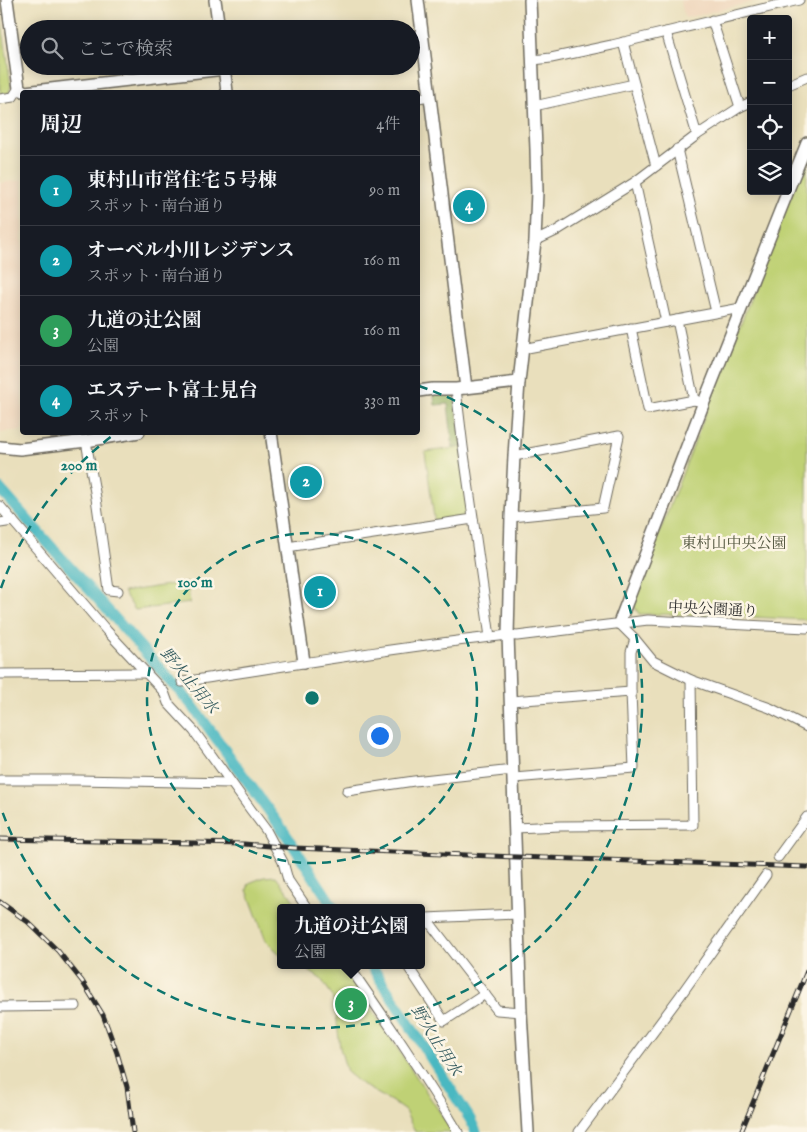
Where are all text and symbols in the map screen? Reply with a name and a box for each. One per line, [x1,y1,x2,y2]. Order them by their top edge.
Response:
map controls [747,15,792,195]
button: + [747,15,792,60]
search box [20,20,420,75]
icon: search [38,34,66,62]
text: ここで検索 [78,38,173,62]
button: − [747,60,792,105]
button: locate [747,105,792,150]
text: 周辺 [40,112,82,139]
text: 4件 [376,115,400,135]
button: layers [747,150,792,195]
text: 東村山市営住宅５号棟 [87,169,277,193]
text: 1 [53,181,59,201]
text: 90 m [369,181,400,201]
pin: 4 [453,187,485,225]
text: スポット · 南台通り [87,197,226,217]
text: オーベル小川レジデンス [87,239,295,263]
text: 2 [52,251,60,271]
text: 160 m [364,251,400,271]
text: スポット · 南台通り [87,267,226,287]
text: 九道の辻公園 [87,309,201,333]
text: 3 [53,321,59,341]
text: 160 m [364,321,400,341]
text: 公園 [87,337,119,357]
text: エステート富士見台 [87,379,258,403]
text: 4 [52,391,60,411]
text: 330 m [364,391,400,411]
text: スポット [87,407,151,427]
text: 200 m [61,456,98,475]
pin: 2 [290,463,322,501]
park label: 東村山中央公園 [681,534,787,553]
text: 100 m [177,573,213,592]
pin: 1 [304,573,336,611]
street label: 中央公園通り [668,598,758,621]
water label: 野火止用水 [155,644,223,720]
centre of rings [303,689,321,707]
your location [367,723,393,749]
popup [277,904,425,969]
text: 九道の辻公園 [294,915,408,939]
text: 公園 [294,943,326,963]
pin: 3 [335,985,367,1023]
water label: 野火止用水 [406,1002,466,1082]

